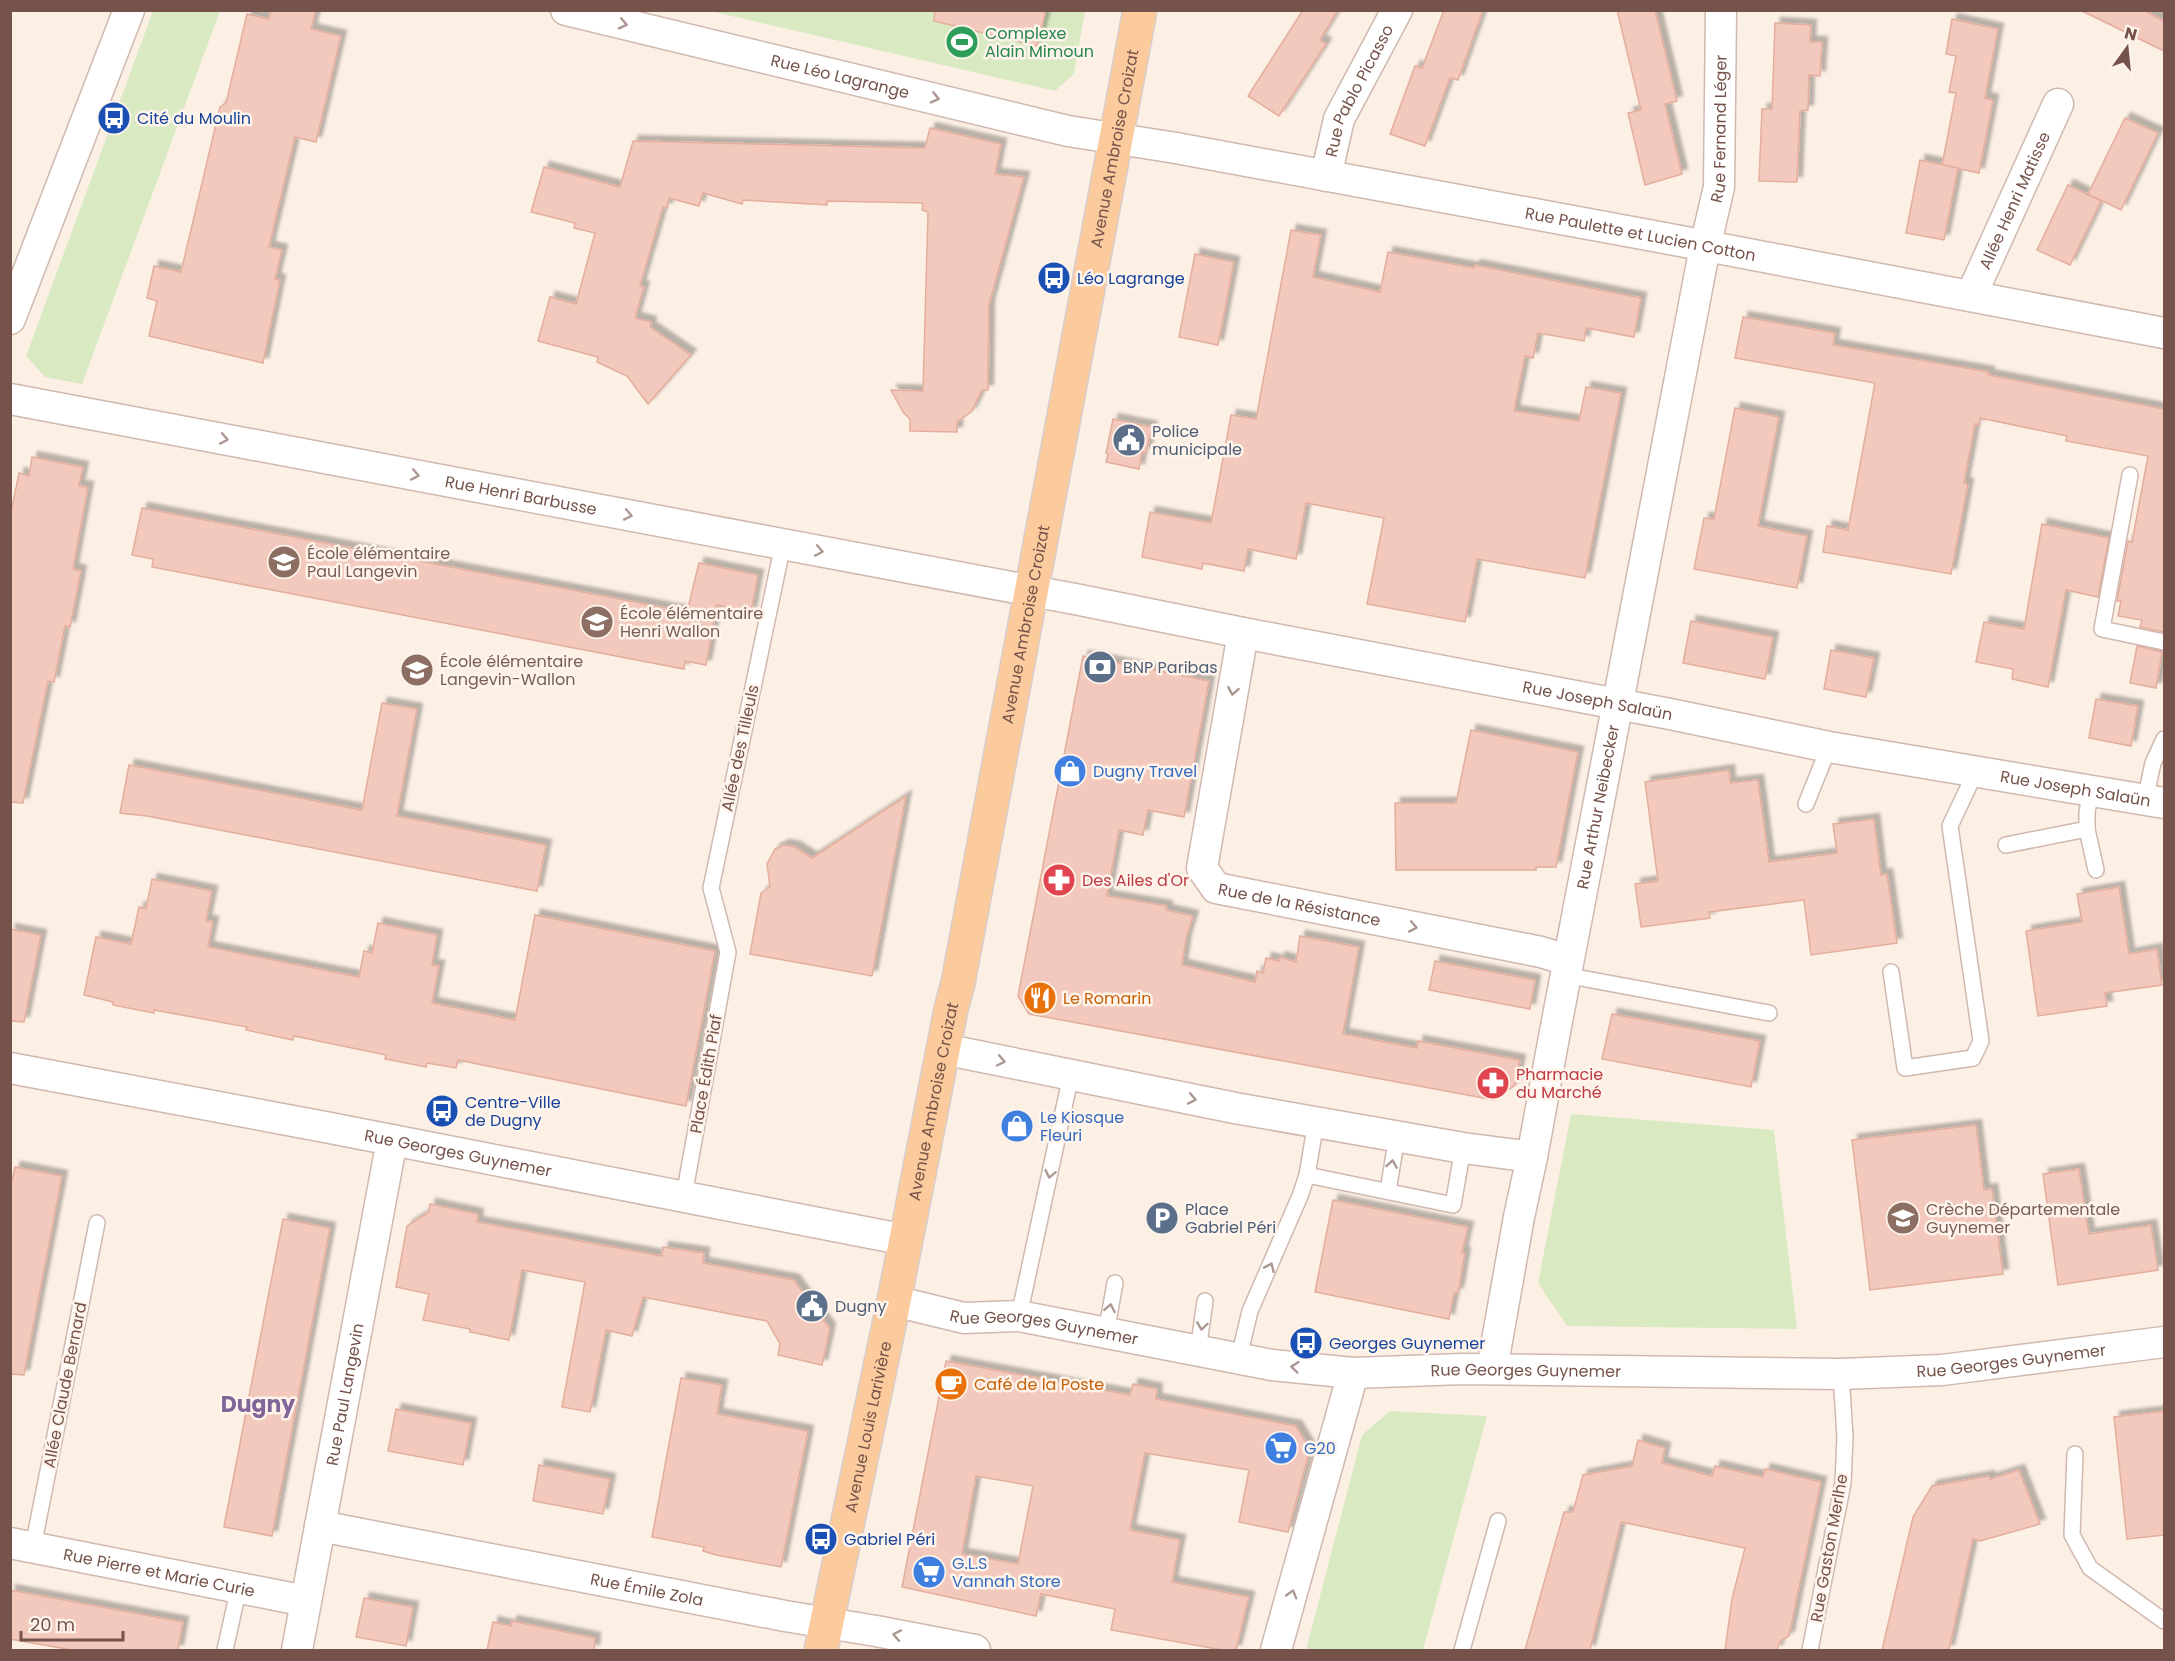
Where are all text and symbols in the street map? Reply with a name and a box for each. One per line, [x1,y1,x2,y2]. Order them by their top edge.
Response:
one-way arrow [618,17,628,30]
north arrow [2097,18,2157,78]
street label: Rue Pablo Picasso [1319,20,1399,159]
text: N [2122,21,2140,47]
place label: Complexe Alain Mimoun [985,22,1094,63]
sports icon: Complexe Alain Mimoun [944,24,980,60]
street label: Avenue Ambroise Croizat [1084,47,1144,250]
street label: Rue Léo Lagrange [768,48,912,104]
street label: Rue Fernand Léger [1704,54,1732,205]
one-way arrow [930,91,940,104]
bus stop icon: Cité du Moulin [96,100,132,136]
place label: Cité du Moulin [137,107,251,130]
street label: Allée Henri Matisse [1973,128,2056,273]
street label: Rue Paulette et Lucien Cotton [1523,201,1758,267]
bus stop icon: Léo Lagrange [1036,260,1072,296]
place label: Léo Lagrange [1077,267,1185,290]
place label: Police municipale [1152,420,1242,461]
public building icon: Police municipale [1111,422,1147,458]
one-way arrow [219,432,229,445]
one-way arrow [410,468,420,481]
street label: Rue Henri Barbusse [443,469,599,521]
one-way arrow [622,508,632,521]
street label: Avenue Ambroise Croizat [995,523,1055,725]
place label: École élémentaire Paul Langevin [307,542,450,583]
school or university icon: École élémentaire Paul Langevin [266,544,302,580]
one-way arrow [814,544,824,557]
place label: École élémentaire Henri Wallon [620,602,763,643]
school or university icon: École élémentaire Henri Wallon [579,604,615,640]
bank icon: BNP Paribas [1082,649,1118,685]
place label: École élémentaire Langevin-Wallon [440,650,583,691]
school or university icon: École élémentaire Langevin-Wallon [399,652,435,688]
place label: BNP Paribas [1123,656,1218,679]
street label: Rue Joseph Salaün [1521,675,1674,726]
street label: Allée des Tilleuls [715,682,765,814]
one-way arrow [1227,686,1240,696]
street label: Rue Arthur Neibecker [1571,723,1625,891]
shop icon: Dugny Travel [1052,753,1088,789]
place label: Dugny Travel [1093,760,1197,783]
street label: Rue Joseph Salaün [1999,764,2152,812]
pharmacy icon: Des Ailes d'Or [1041,862,1077,898]
place label: Des Ailes d'Or [1082,869,1189,892]
street label: Rue de la Résistance [1216,877,1383,932]
one-way arrow [1408,920,1418,933]
restaurant icon: Le Romarin [1022,980,1058,1016]
place label: Le Romarin [1063,987,1152,1010]
street label: Avenue Ambroise Croizat [902,999,964,1203]
street label: Place Édith Piaf [684,1013,728,1135]
one-way arrow [995,1054,1005,1067]
place label: Pharmacie du Marché [1516,1063,1603,1104]
pharmacy icon: Pharmacie du Marché [1475,1065,1511,1101]
place label: Centre-Ville de Dugny [465,1091,561,1132]
one-way arrow [1187,1092,1197,1105]
bus stop icon: Centre-Ville de Dugny [424,1093,460,1129]
place label: Le Kiosque Fleuri [1040,1106,1124,1147]
shop icon: Le Kiosque Fleuri [999,1108,1035,1144]
street label: Rue Georges Guynemer [362,1123,554,1182]
one-way arrow [1386,1159,1398,1168]
one-way arrow [1044,1168,1057,1178]
place label: Place Gabriel Péri [1185,1198,1276,1239]
place label: Crèche Départementale Guynemer [1926,1198,2120,1239]
parking icon: Place Gabriel Péri [1144,1200,1180,1236]
school or university icon: Crèche Départementale Guynemer [1885,1200,1921,1236]
one-way arrow [1262,1262,1274,1273]
public building icon: Dugny [794,1288,830,1324]
place label: Dugny [835,1295,887,1318]
street label: Allée Claude Bernard [38,1300,92,1470]
street label: Rue Georges Guynemer [947,1303,1140,1350]
one-way arrow [1103,1303,1116,1313]
street label: Rue Paul Langevin [320,1321,369,1468]
one-way arrow [1196,1321,1208,1330]
bus stop icon: Georges Guynemer [1288,1325,1324,1361]
place label: Georges Guynemer [1329,1332,1485,1355]
street label: Rue Georges Guynemer [1916,1338,2107,1383]
street label: Avenue Louis Larivière [839,1339,897,1515]
street label: Rue Georges Guynemer [1430,1357,1621,1383]
one-way arrow [1290,1362,1300,1374]
cafe icon: Café de la Poste [933,1366,969,1402]
place label: Café de la Poste [974,1373,1104,1396]
district label: Dugny [221,1389,295,1420]
supermarket icon: G20 [1263,1430,1299,1466]
place label: G20 [1304,1437,1336,1460]
street label: Rue Gaston Merlhe [1805,1472,1853,1624]
bus stop icon: Gabriel Péri [803,1521,839,1557]
place label: Gabriel Péri [844,1528,935,1551]
street label: Rue Pierre et Marie Curie [61,1542,257,1602]
place label: G.L.S Vannah Store [952,1552,1061,1593]
supermarket icon: G.L.S Vannah Store [911,1554,947,1590]
street label: Rue Émile Zola [588,1567,705,1611]
one-way arrow [1285,1589,1297,1600]
scale bar [21,1604,123,1642]
text: 20 m [30,1612,75,1637]
one-way arrow [892,1629,902,1642]

